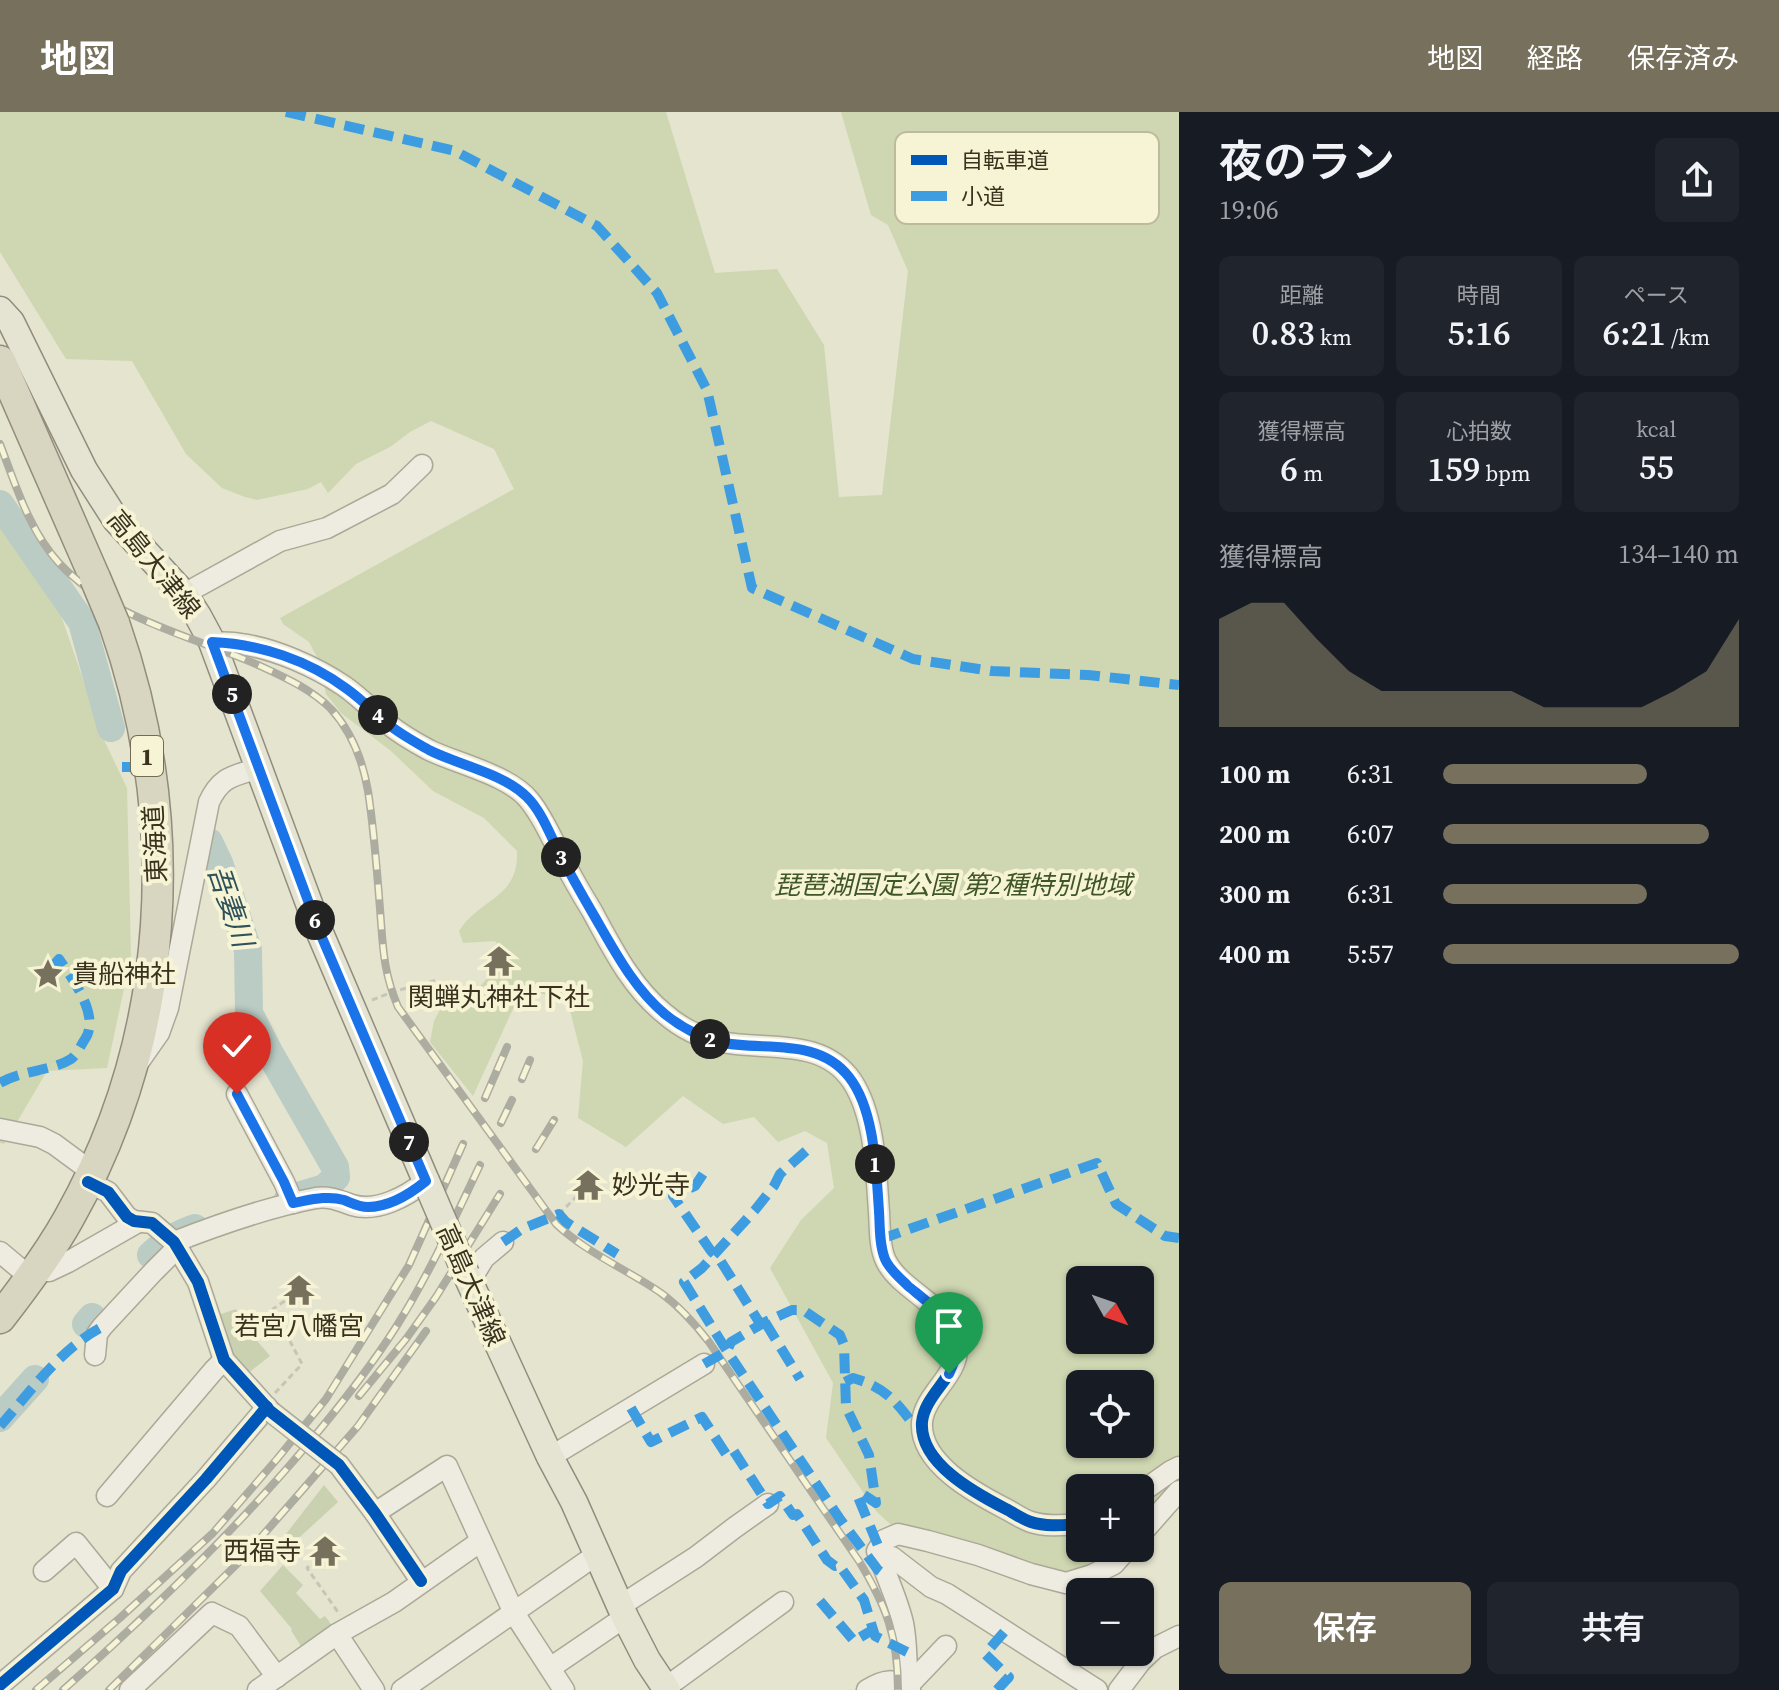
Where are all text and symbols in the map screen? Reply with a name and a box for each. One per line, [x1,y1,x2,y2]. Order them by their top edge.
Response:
text: 地図 [40,33,116,85]
text: 地図 [1427,39,1483,77]
text: 経路 [1527,39,1583,77]
text: 保存済み [1627,39,1739,77]
text: 夜のラン [1219,131,1395,192]
legend [895,132,1159,224]
button: share [1655,138,1739,222]
text: 自転車道 [961,145,1049,175]
text: 小道 [961,181,1005,211]
text: 19:06 [1219,192,1279,228]
text: 距離 [1280,280,1324,310]
text: 時間 [1457,280,1501,310]
text: ペース [1624,280,1689,310]
text: 0.83 [1252,310,1315,356]
text: 5:16 [1447,310,1511,356]
text: 6:21 [1603,310,1666,356]
text: km [1315,322,1352,352]
text: /km [1666,322,1710,352]
text: kcal [1636,414,1676,444]
text: 獲得標高 [1258,416,1346,446]
text: 心拍数 [1446,416,1512,446]
text: 55 [1639,444,1674,490]
text: 6 [1280,446,1298,492]
text: 159 [1427,446,1480,492]
text: m [1298,458,1323,488]
text: bpm [1480,458,1531,488]
street label: 高島大津線 [99,502,209,626]
text: 134–140 m [1618,536,1739,572]
text: 獲得標高 [1219,539,1323,575]
pin: 5 [212,674,252,714]
text: 5 [226,679,238,709]
pin: 4 [358,695,398,735]
text: 4 [372,700,384,730]
road number: 1 [131,736,163,776]
text: 100 m [1219,756,1290,792]
text: 6:31 [1347,756,1394,792]
street label: 東海道 [135,804,175,884]
text: 200 m [1219,816,1290,852]
text: 6:07 [1347,816,1394,852]
pin: 3 [541,837,581,877]
text: 3 [555,842,567,872]
water label: 吾妻川 [199,860,264,955]
park label: 琵琶湖国定公園 第2種特別地域 [774,867,1136,903]
text: 300 m [1219,876,1290,912]
text: 6:31 [1347,876,1394,912]
pin: 6 [295,900,335,940]
text: 6 [309,905,321,935]
text: 400 m [1219,936,1290,972]
text: 5:57 [1347,936,1394,972]
temple icon: 関蝉丸神社下社 [482,944,516,978]
place label: 貴船神社 [72,956,176,992]
place icon: 貴船神社 [31,957,65,991]
place label: 関蝉丸神社下社 [408,979,590,1015]
pin [203,1012,271,1094]
pin: 2 [690,1019,730,1059]
icon: check [215,1024,259,1068]
text: 2 [704,1024,716,1054]
pin: 7 [389,1122,429,1162]
text: 7 [403,1127,415,1157]
pin: 1 [855,1144,895,1184]
text: 1 [869,1149,881,1179]
place label: 妙光寺 [612,1167,690,1203]
temple icon: 妙光寺 [571,1168,605,1202]
street label: 高島大津線 [428,1218,514,1352]
north arrow [1066,1266,1154,1354]
map controls [1066,1266,1154,1666]
temple icon: 若宮八幡宮 [282,1273,316,1307]
pin [915,1292,983,1374]
icon: arrive [927,1304,971,1348]
place label: 若宮八幡宮 [234,1308,364,1344]
button: locate [1066,1370,1154,1458]
button: + [1066,1474,1154,1562]
place label: 西福寺 [223,1533,301,1569]
temple icon: 西福寺 [308,1534,342,1568]
button: − [1066,1578,1154,1666]
button: 保存 [1219,1582,1471,1674]
button: 共有 [1487,1582,1739,1674]

